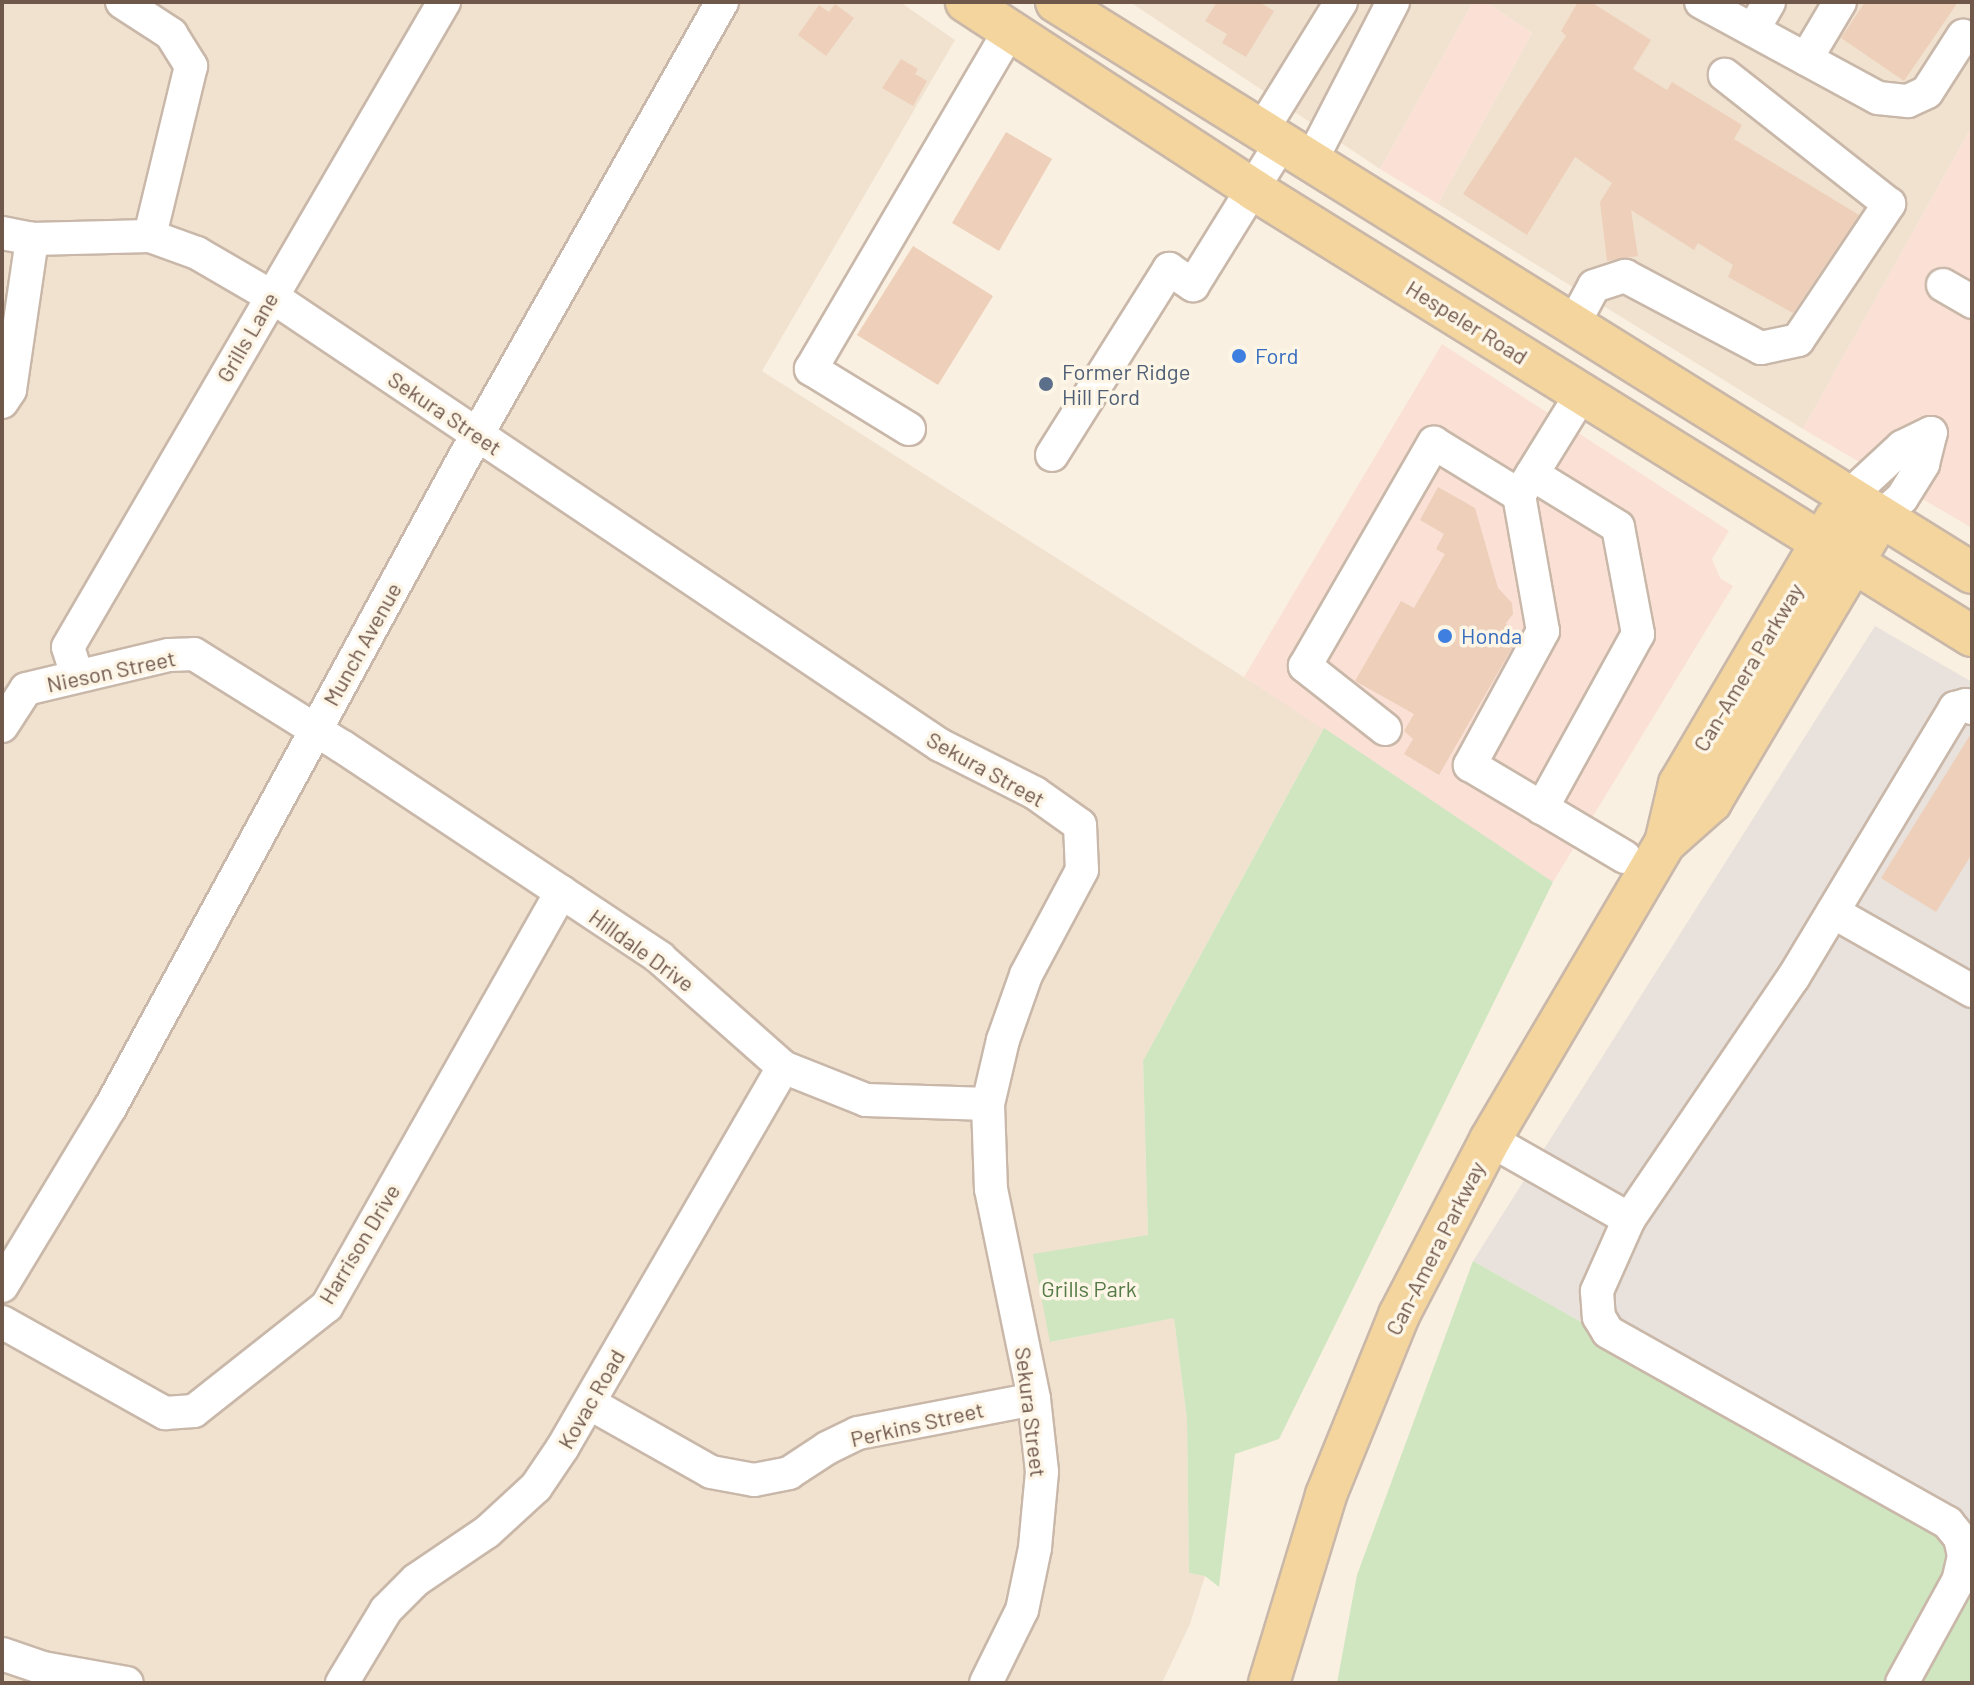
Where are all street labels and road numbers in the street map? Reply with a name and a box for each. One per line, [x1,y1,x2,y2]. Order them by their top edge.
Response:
street label: Hespeler Road [1401,274,1533,370]
street label: Grills Lane [211,287,283,387]
street label: Sekura Street [383,365,507,461]
street label: Munch Avenue [317,578,407,710]
street label: Can-Amera Parkway [1687,578,1809,756]
street label: Nieson Street [44,644,178,698]
street label: Sekura Street [922,726,1050,812]
street label: Hilldale Drive [584,903,700,997]
street label: Can-Amera Parkway [1380,1157,1490,1339]
street label: Harrison Drive [313,1179,405,1309]
street label: Kovac Road [552,1345,630,1453]
street label: Sekura Street [1010,1345,1052,1479]
street label: Perkins Street [848,1396,986,1452]

